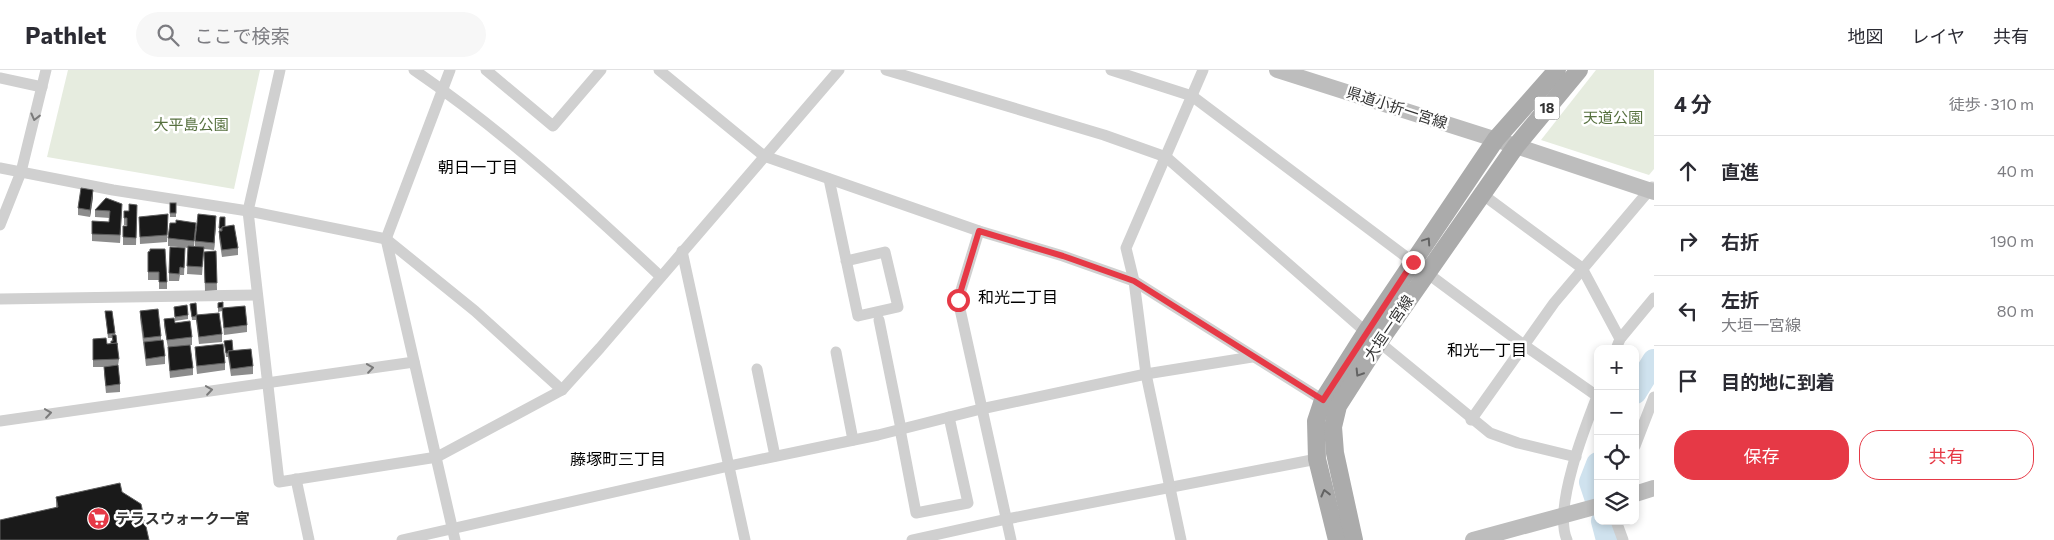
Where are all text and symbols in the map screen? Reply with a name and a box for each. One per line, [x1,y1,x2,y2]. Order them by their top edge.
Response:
search box [136,12,486,57]
text: Pathlet [25,20,106,49]
icon: search [154,21,182,49]
text: ここで検索 [194,24,290,47]
text: 地図 [1848,25,1884,47]
text: レイヤ [1912,25,1965,47]
text: 共有 [1993,25,2029,47]
street label: 県道小折一宮線 [1345,82,1450,132]
text: 4 分 [1674,91,1712,116]
text: 徒歩 · 310 m [1949,94,2034,113]
road number: 18 [1534,96,1560,119]
park label: 天道公園 [1583,108,1643,126]
one-way arrow [30,113,40,121]
park label: 大平島公園 [153,115,229,133]
district label: 朝日一丁目 [438,157,518,176]
icon: ahead [1674,157,1702,185]
text: 直進 [1721,160,1759,183]
text: 40 m [1997,161,2034,180]
icon: right [1674,227,1702,255]
text: 右折 [1721,230,1759,253]
text: 190 m [1990,231,2034,250]
one-way arrow [1421,237,1430,247]
route end [1402,251,1425,274]
district label: 和光二丁目 [978,287,1058,306]
text: 左折 [1721,288,1759,311]
route start [947,289,970,312]
street label: 大垣一宮線 [1360,291,1417,364]
icon: left [1674,297,1702,325]
text: 80 m [1997,301,2034,320]
text: 大垣一宮線 [1721,315,1801,334]
district label: 和光一丁目 [1447,340,1527,359]
map controls [1594,345,1639,525]
button: + [1594,345,1639,390]
one-way arrow [366,363,374,374]
one-way arrow [1356,367,1365,377]
icon: arrive [1674,367,1702,395]
text: 目的地に到着 [1721,370,1835,393]
one-way arrow [205,386,213,396]
button: − [1594,390,1639,435]
one-way arrow [44,409,53,419]
button: 保存 [1674,430,1849,480]
button: 共有 [1859,430,2034,480]
button: locate [1594,435,1639,480]
district label: 藤塚町三丁目 [570,449,666,468]
button: layers [1594,480,1639,525]
one-way arrow [1320,488,1331,497]
supermarket icon: テラスウォーク一宮 [87,507,111,531]
place label: テラスウォーク一宮 [115,509,250,527]

